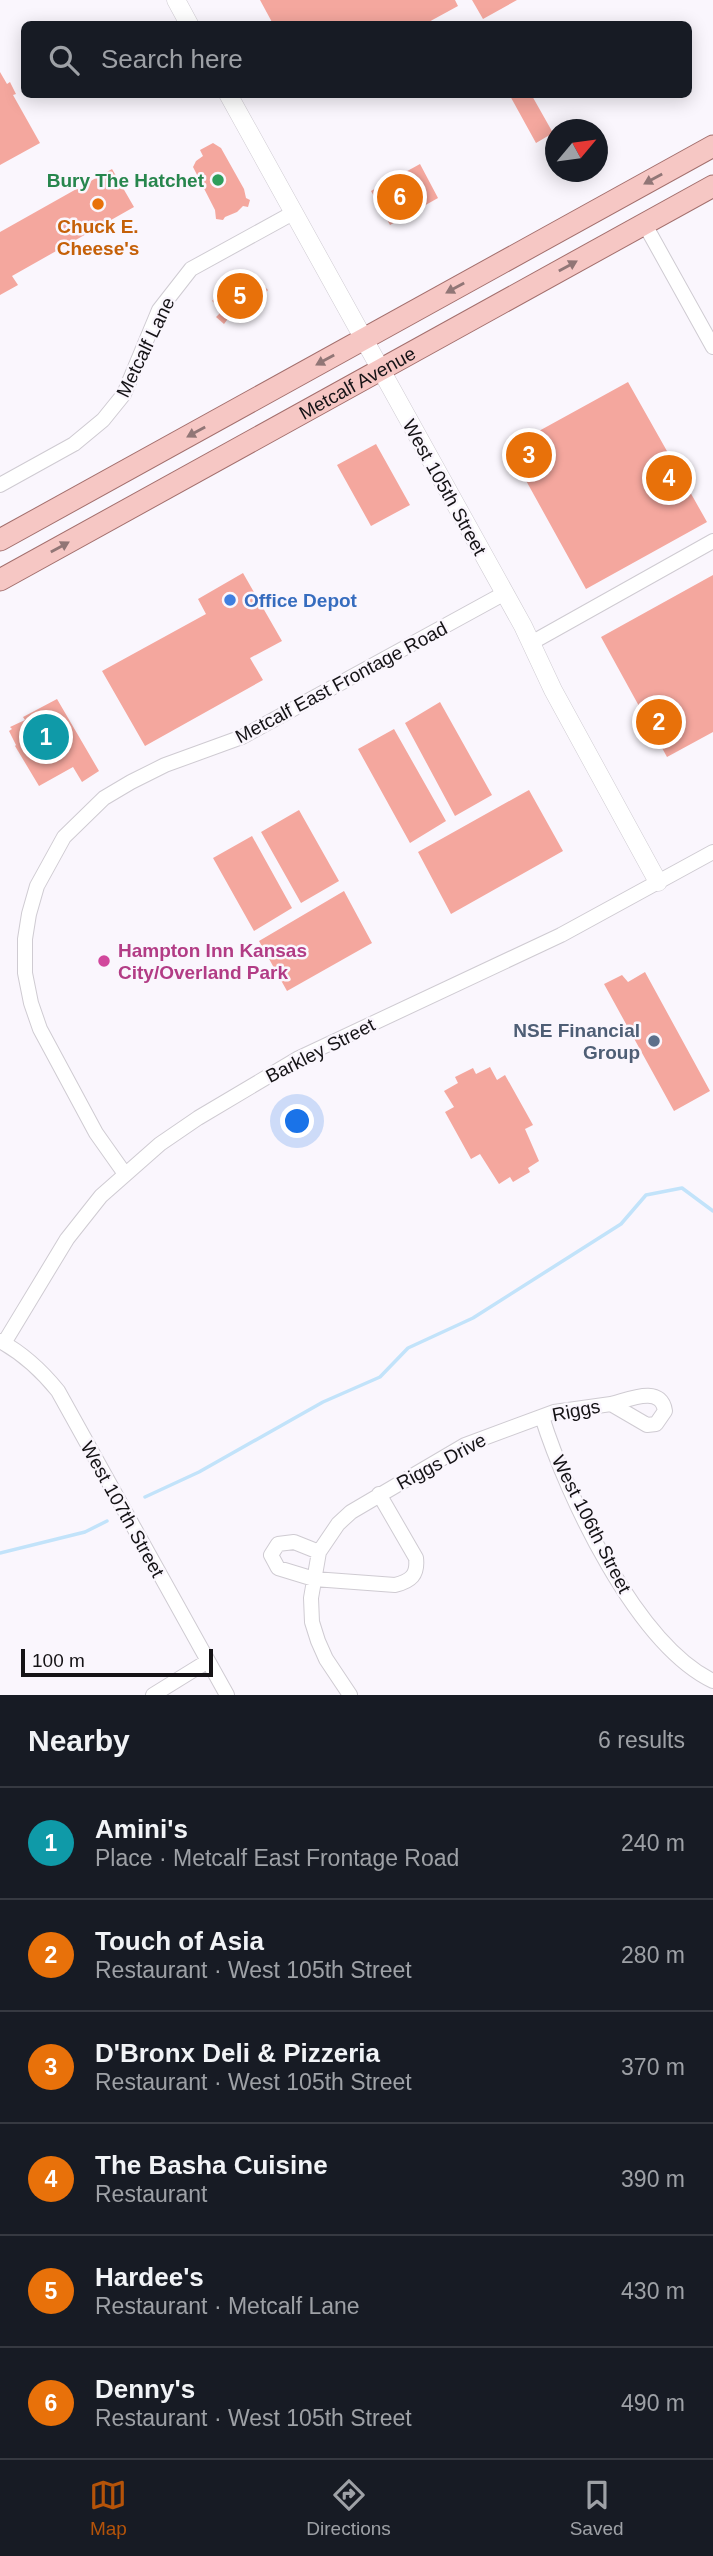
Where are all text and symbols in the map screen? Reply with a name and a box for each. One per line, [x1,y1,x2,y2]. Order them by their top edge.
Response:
search box [21,21,692,98]
icon: search [45,41,83,79]
text: Search here [101,44,243,74]
north arrow [545,119,608,182]
place label: Bury The Hatchet [47,170,205,191]
pin: 6 [377,171,423,223]
marker: Bury The Hatchet [210,172,226,188]
one-way arrow [644,173,663,185]
marker: Chuck E. Cheese's [90,196,106,212]
place label: Chuck E. Cheese's [57,216,139,259]
one-way arrow [558,260,578,272]
pin: 5 [217,270,263,322]
one-way arrow [445,283,465,294]
street label: Metcalf Lane [112,294,179,401]
street label: Metcalf Avenue [296,343,419,424]
one-way arrow [315,354,335,366]
street label: West 105th Street [399,416,491,559]
one-way arrow [186,426,205,438]
pin: 3 [506,429,552,481]
pin: 4 [646,452,692,504]
one-way arrow [50,541,69,553]
place label: Office Depot [244,590,358,611]
marker: Office Depot [222,592,238,608]
street label: Metcalf East Frontage Road [232,618,451,747]
pin: 2 [636,696,682,748]
pin: 1 [23,711,69,763]
place label: Hampton Inn Kansas City/Overland Park [118,940,307,983]
marker: Hampton Inn Kansas City/Overland Park [96,953,112,969]
street label: Barkley Street [262,1014,379,1087]
place label: NSE Financial Group [513,1020,640,1063]
marker: NSE Financial Group [646,1033,662,1049]
your location [280,1104,314,1138]
street label: Riggs [550,1396,602,1425]
street label: Riggs Drive [393,1429,490,1494]
street label: West 107th Street [77,1438,169,1581]
street label: West 106th Street [548,1452,636,1597]
scale bar [21,1646,214,1678]
text: 100 m [32,1650,85,1671]
text: Nearby [28,1724,130,1757]
text: 6 results [598,1727,685,1753]
text: Amini's [95,1814,188,1844]
text: 1 [45,1830,57,1856]
text: 240 m [621,1830,685,1856]
text: Place · Metcalf East Frontage Road [95,1845,459,1871]
text: Touch of Asia [95,1926,264,1956]
text: 2 [45,1942,57,1968]
text: 280 m [621,1942,685,1968]
text: Restaurant · West 105th Street [95,1957,412,1983]
text: D'Bronx Deli & Pizzeria [95,2038,380,2068]
text: 3 [45,2054,57,2080]
text: 370 m [621,2054,685,2080]
text: Restaurant · West 105th Street [95,2069,412,2095]
text: The Basha Cuisine [95,2150,328,2180]
text: 4 [45,2166,57,2192]
text: 390 m [621,2166,685,2192]
text: Restaurant [95,2181,208,2207]
text: Hardee's [95,2262,204,2292]
text: 5 [45,2278,57,2304]
text: 430 m [621,2278,685,2304]
text: Restaurant · Metcalf Lane [95,2293,360,2319]
text: Denny's [95,2374,195,2404]
text: 6 [45,2390,57,2416]
text: 490 m [621,2390,685,2416]
text: Restaurant · West 105th Street [95,2405,412,2431]
tab: Map [89,2476,127,2540]
tab: Directions [306,2476,391,2540]
tab: Saved [570,2476,624,2540]

